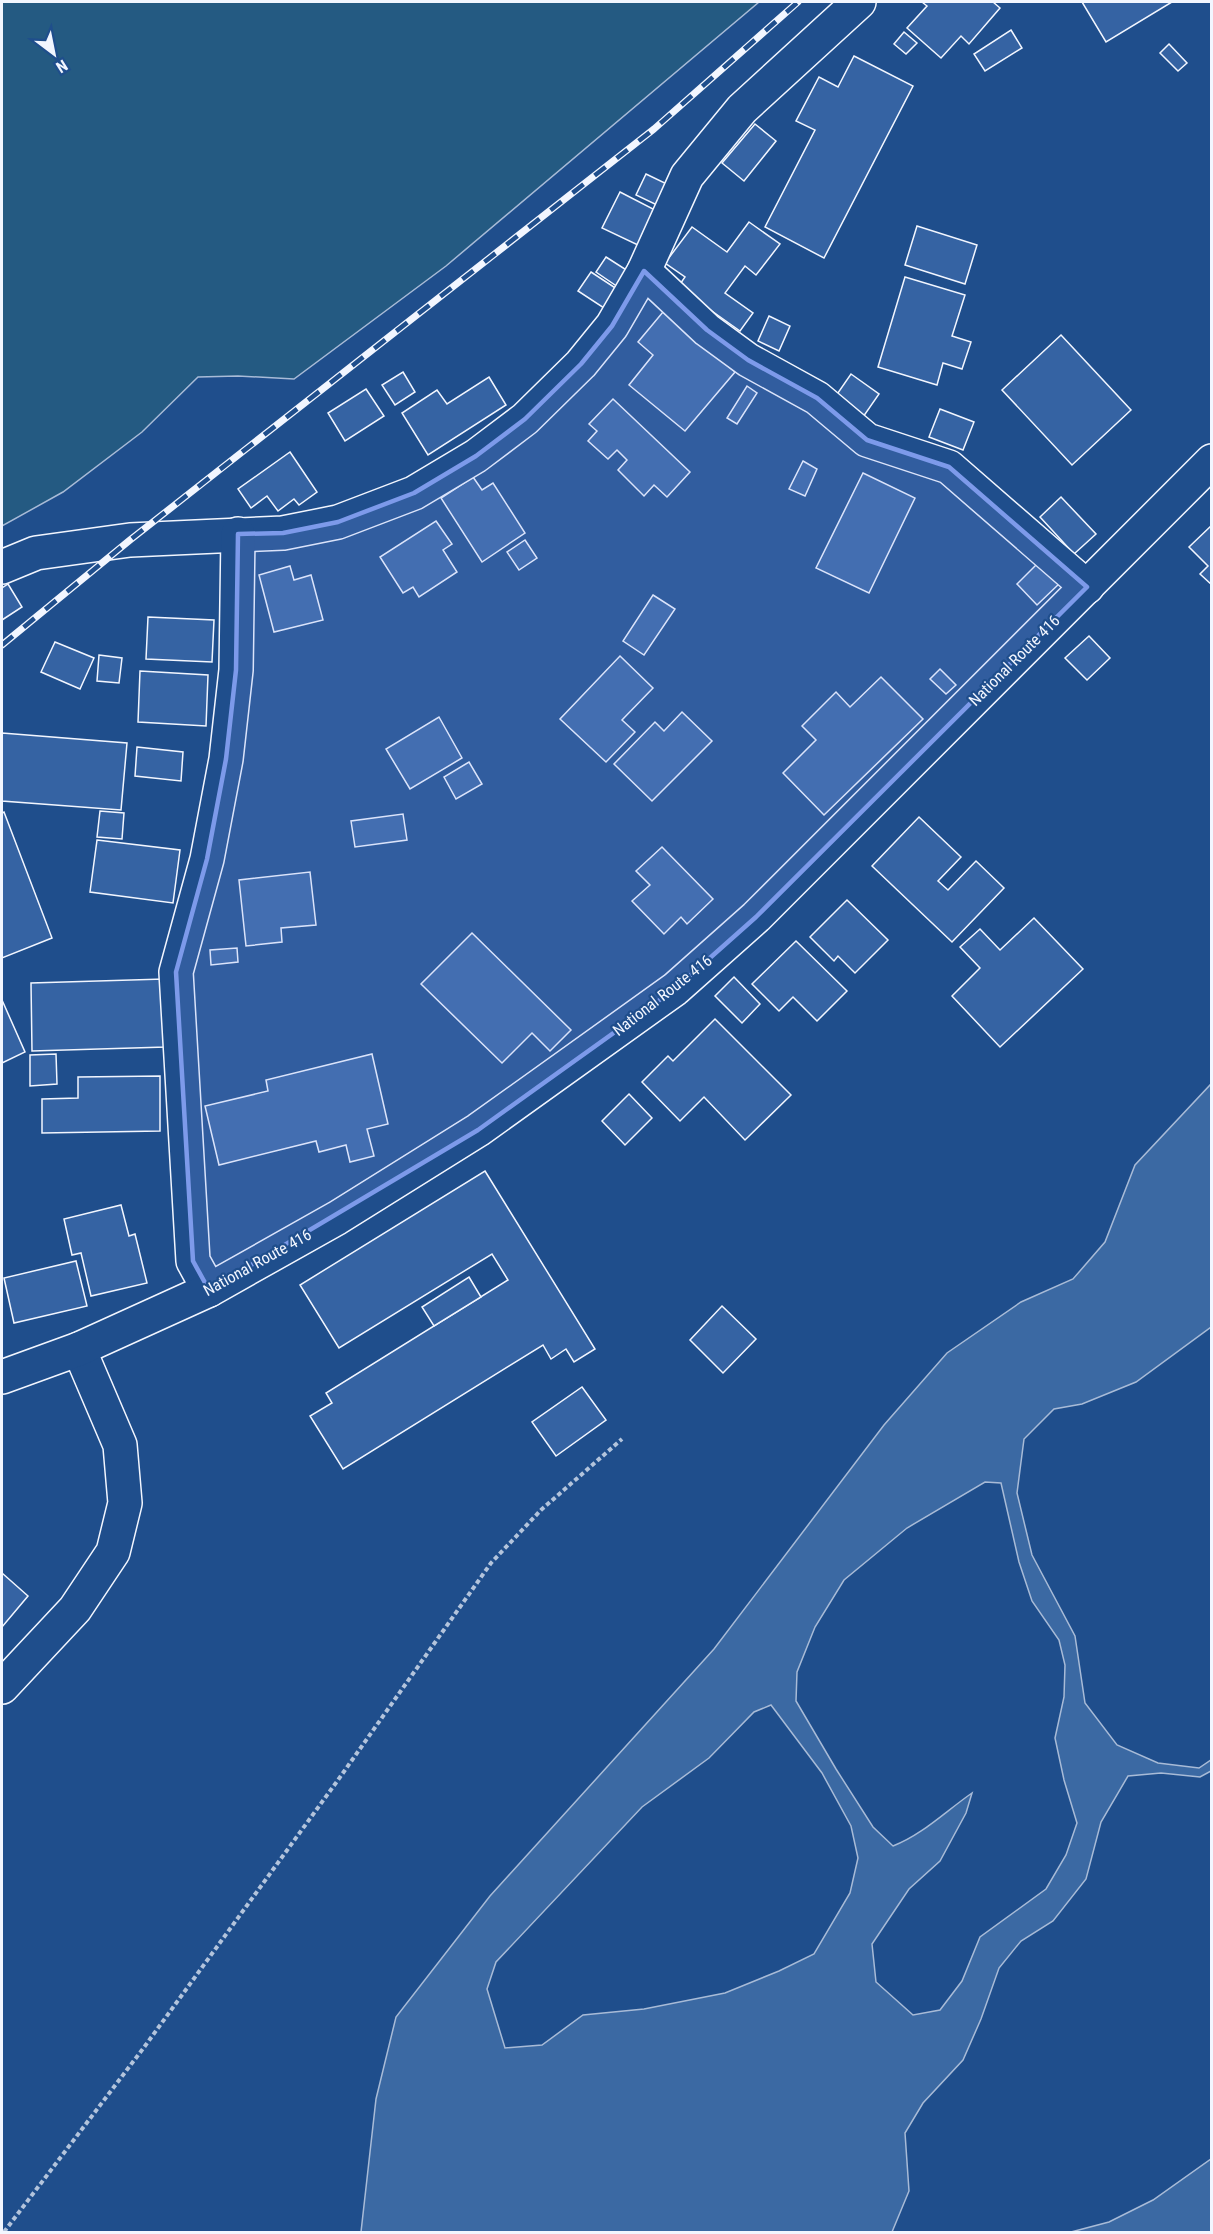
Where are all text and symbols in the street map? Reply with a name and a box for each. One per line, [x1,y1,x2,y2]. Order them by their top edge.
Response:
north arrow [24,24,84,84]
text: N [52,56,71,77]
street label: National Route 416 [965,611,1064,710]
street label: National Route 416 [609,951,716,1040]
street label: National Route 416 [200,1225,315,1300]

